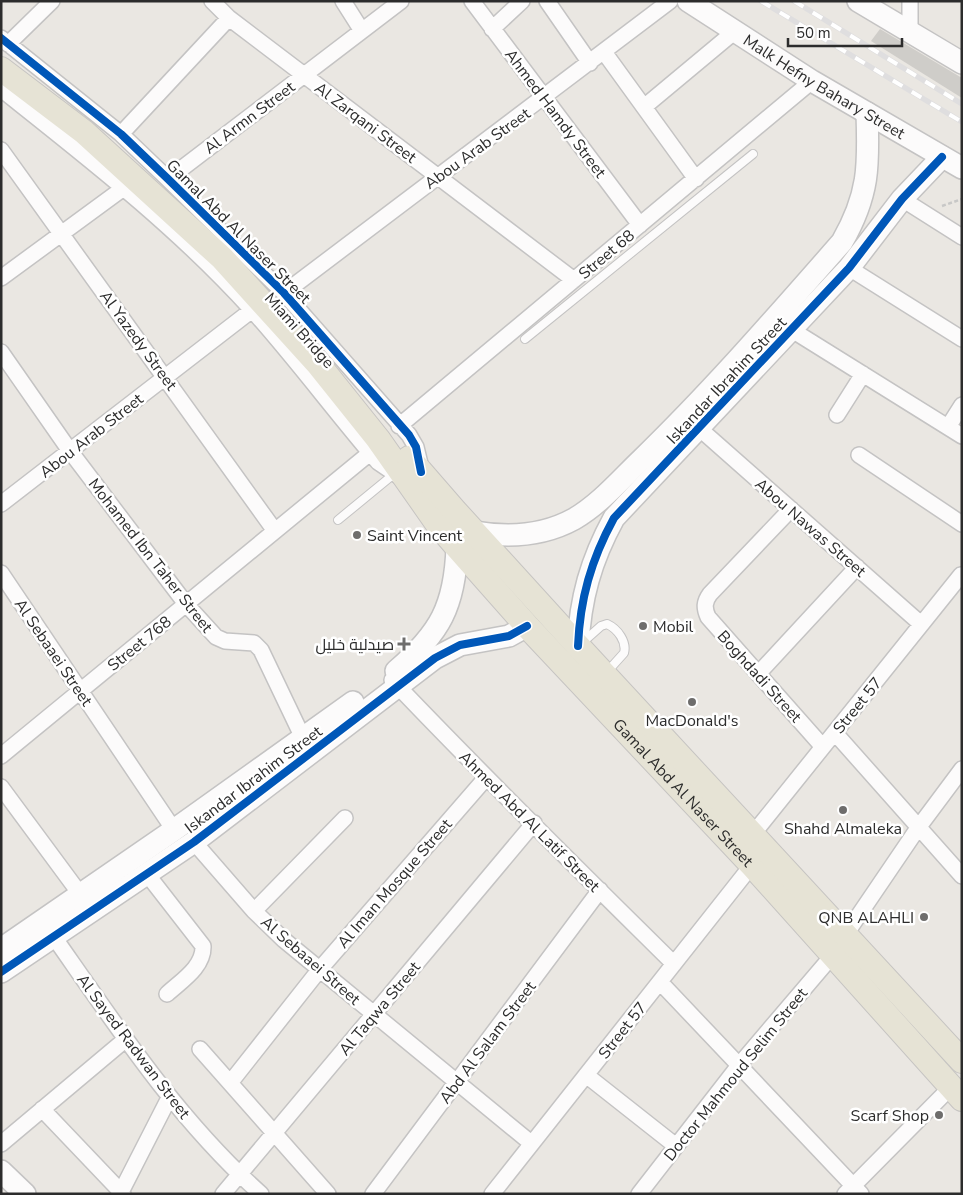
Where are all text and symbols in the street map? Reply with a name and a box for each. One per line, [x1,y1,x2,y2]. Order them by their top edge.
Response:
scale bar [788,15,902,47]
text: 50 m [796,23,831,43]
street label: Malk Hefny Bahary Street [739,30,909,145]
street label: Ahmed Hamdy Street [499,45,611,183]
street label: Al Armn Street [200,76,300,159]
street label: Al Zarqani Street [310,77,421,169]
street label: Abou Arab Street [420,103,535,195]
street label: Gamal Abd Al Naser Street [161,155,316,309]
street label: Street 68 [574,225,639,285]
street label: Al Yazedy Street [94,286,182,395]
street label: Miami Bridge [259,288,339,373]
street label: Iskandar Ibrahim Street [662,312,792,449]
street label: Abou Arab Street [35,388,148,483]
street label: Abou Nawas Street [750,473,871,582]
street label: Mohamed Ibn Taher Street [83,474,218,638]
place label: Saint Vincent [367,525,463,547]
marker: Saint Vincent [351,529,363,541]
street label: Al Sebaaei Street [9,595,97,711]
street label: Street 768 [103,611,176,676]
place label: Mobil [653,616,694,638]
marker: Mobil [637,620,649,632]
street label: Boghdadi Street [712,626,807,728]
place label: صيدلية خليل [315,634,394,656]
marker: صيدلية خليل [398,638,410,650]
street label: Street 57 [828,673,887,739]
marker: MacDonald's [686,696,698,708]
place label: MacDonald's [645,710,739,732]
street label: Gamal Abd Al Naser Street [608,714,758,872]
street label: Iskandar Ibrahim Street [180,721,327,839]
street label: Ahmed Abd Al Latif Street [454,746,605,897]
marker: Shahd Almaleka [837,804,849,816]
street label: Al Iman Mosque Street [332,814,457,953]
place label: Shahd Almaleka [784,818,902,840]
place label: QNB ALAHLI [818,907,914,929]
street label: Al Sebaaei Street [256,911,365,1010]
marker: QNB ALAHLI [918,911,930,923]
street label: Al Taqwa Street [334,957,426,1060]
street label: Al Sayed Radwan Street [71,970,195,1124]
street label: Abd Al Salam Street [434,977,541,1108]
street label: Doctor Mahmoud Selim Street [659,983,813,1166]
street label: Street 57 [594,997,652,1064]
place label: Scarf Shop [851,1105,929,1127]
marker: Scarf Shop [933,1109,945,1121]

